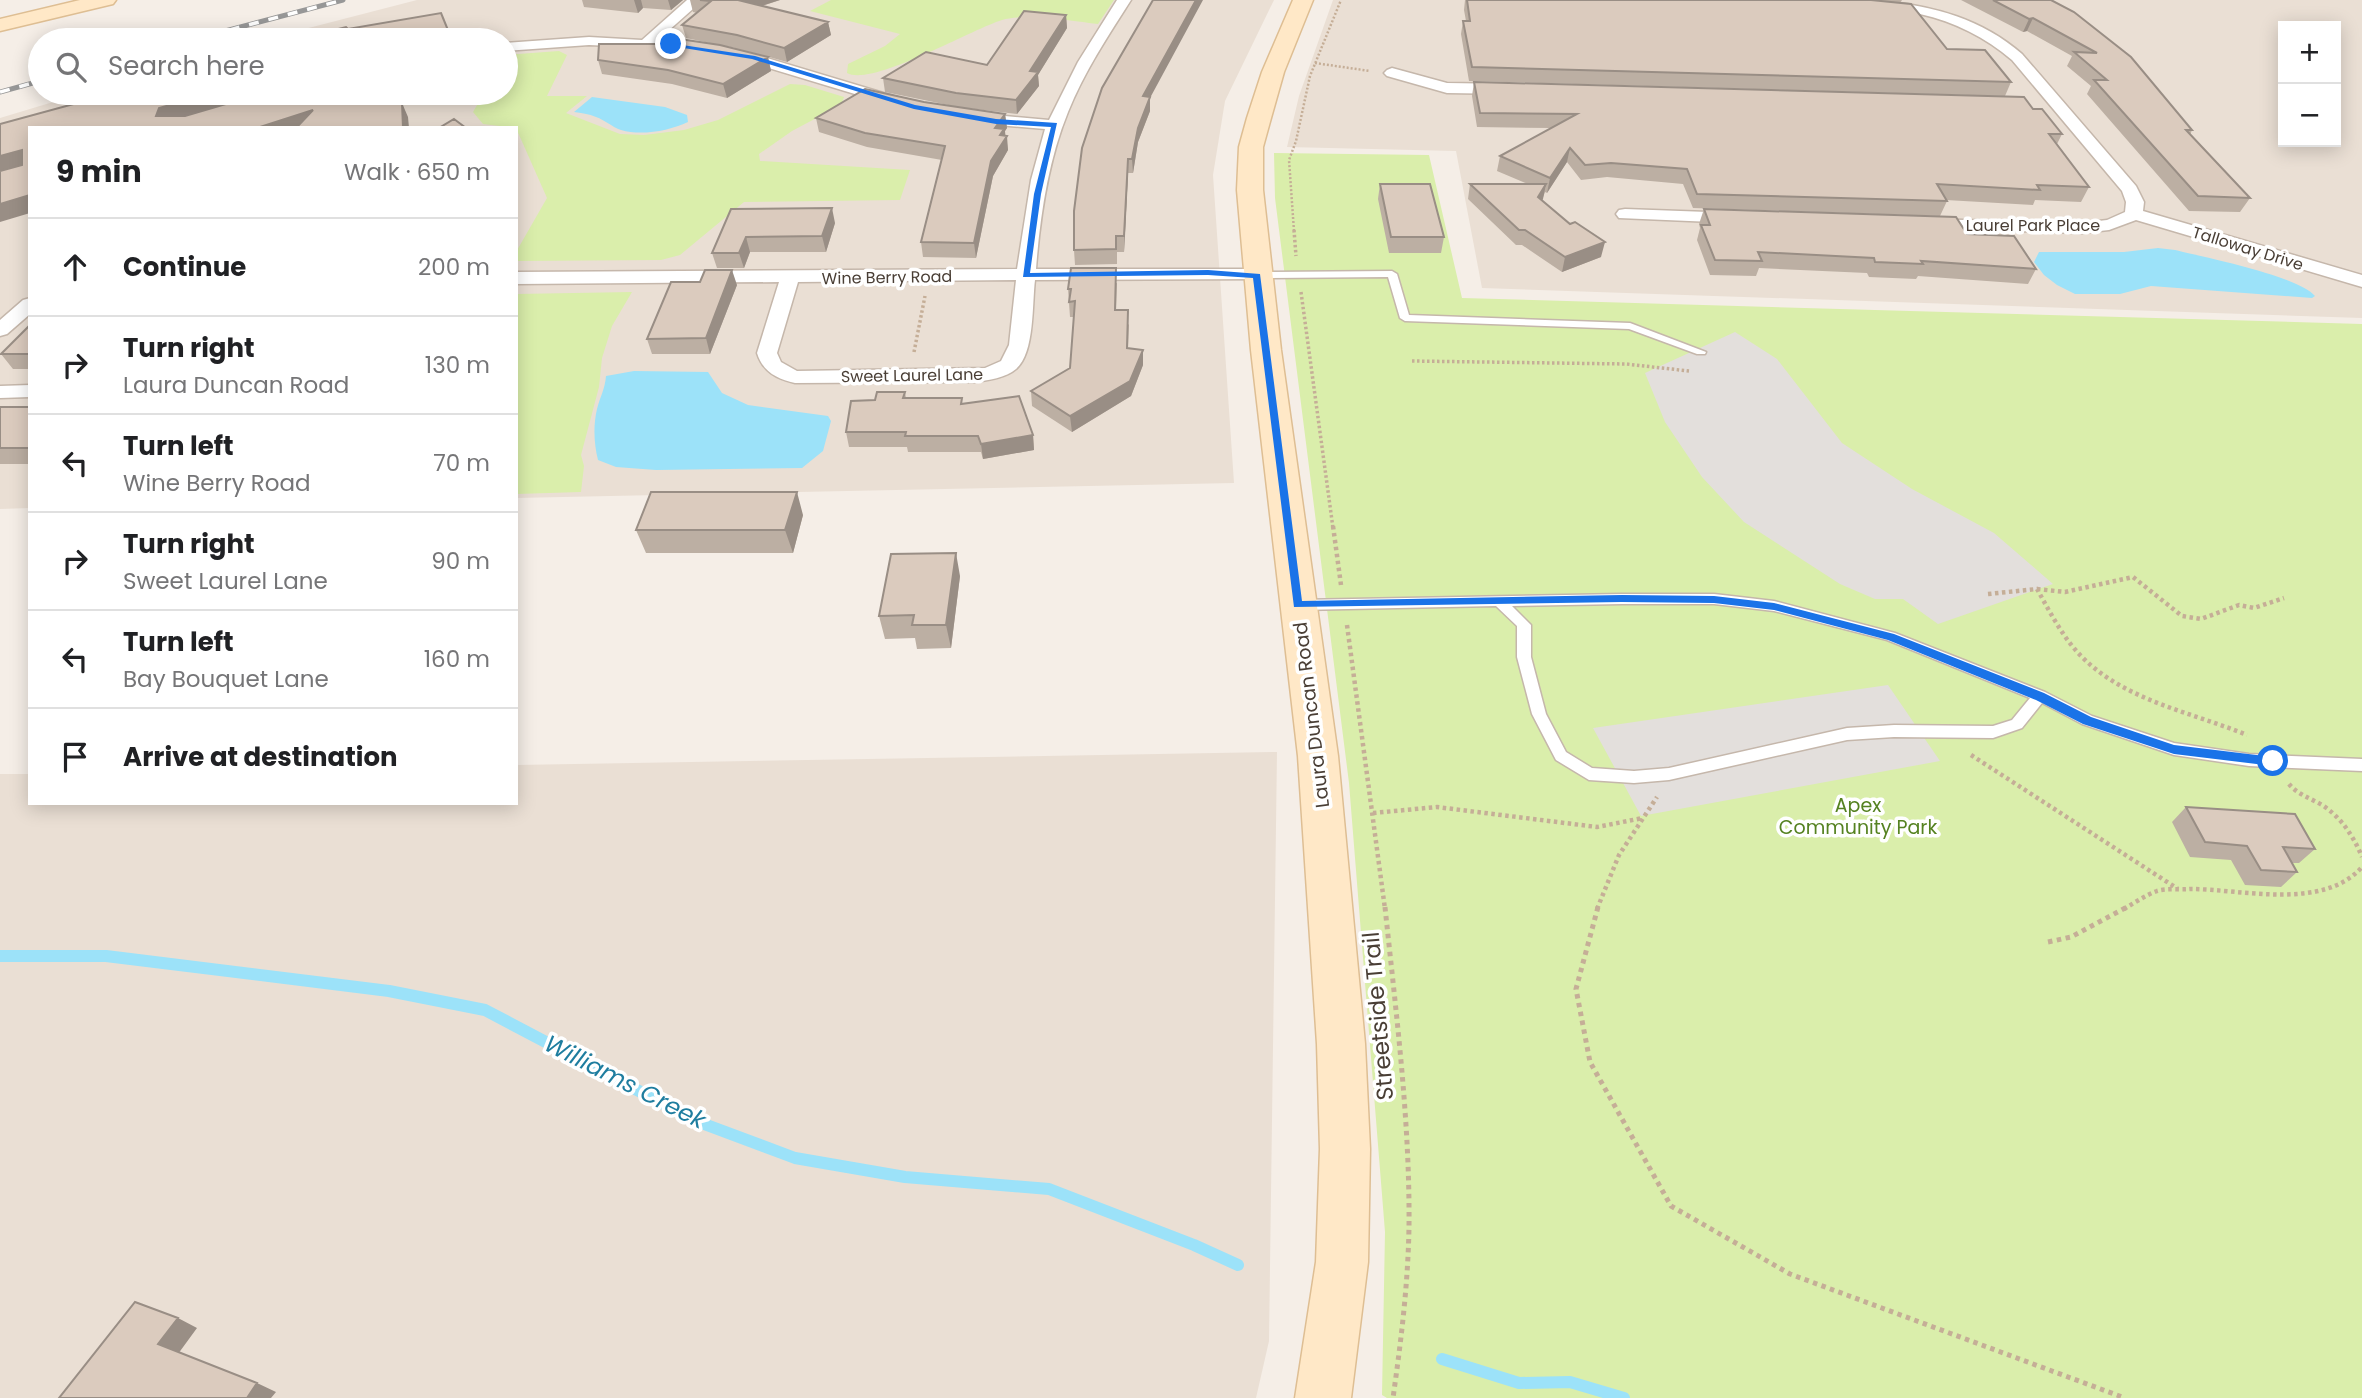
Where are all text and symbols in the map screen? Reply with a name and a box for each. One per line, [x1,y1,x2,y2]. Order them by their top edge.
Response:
map controls [2278,21,2341,147]
button: + [2278,21,2341,84]
search box [28,28,518,105]
route end [655,28,686,59]
icon: search [52,48,90,86]
text: Search here [108,48,265,84]
button: − [2278,84,2341,147]
text: 9 min [56,150,142,193]
text: Walk · 650 m [344,156,490,188]
street label: Laurel Park Place [1966,214,2100,237]
street label: Talloway Drive [2190,221,2306,276]
icon: ahead [56,248,94,286]
text: Continue [123,249,246,285]
text: 200 m [418,251,490,283]
street label: Wine Berry Road [822,265,952,290]
text: Turn right [123,330,255,366]
icon: right [56,346,94,384]
text: 130 m [425,349,490,381]
street label: Sweet Laurel Lane [841,363,983,388]
text: Laura Duncan Road [123,369,349,401]
text: Turn left [123,428,234,464]
icon: left [56,444,94,482]
text: 70 m [433,447,490,479]
text: Wine Berry Road [123,467,311,499]
text: Turn right [123,526,255,562]
icon: right [56,542,94,580]
text: 90 m [431,545,490,577]
text: Sweet Laurel Lane [123,565,328,597]
street label: Laura Duncan Road [1287,620,1336,809]
text: Turn left [123,624,234,660]
icon: left [56,640,94,678]
text: 160 m [424,643,490,675]
text: Bay Bouquet Lane [123,663,329,695]
icon: arrive [56,738,94,776]
text: Arrive at destination [123,739,398,775]
route start [2257,745,2288,776]
park label: Apex Community Park [1779,792,1937,841]
street label: Streetside Trail [1355,931,1401,1101]
water label: Williams Creek [539,1027,713,1137]

